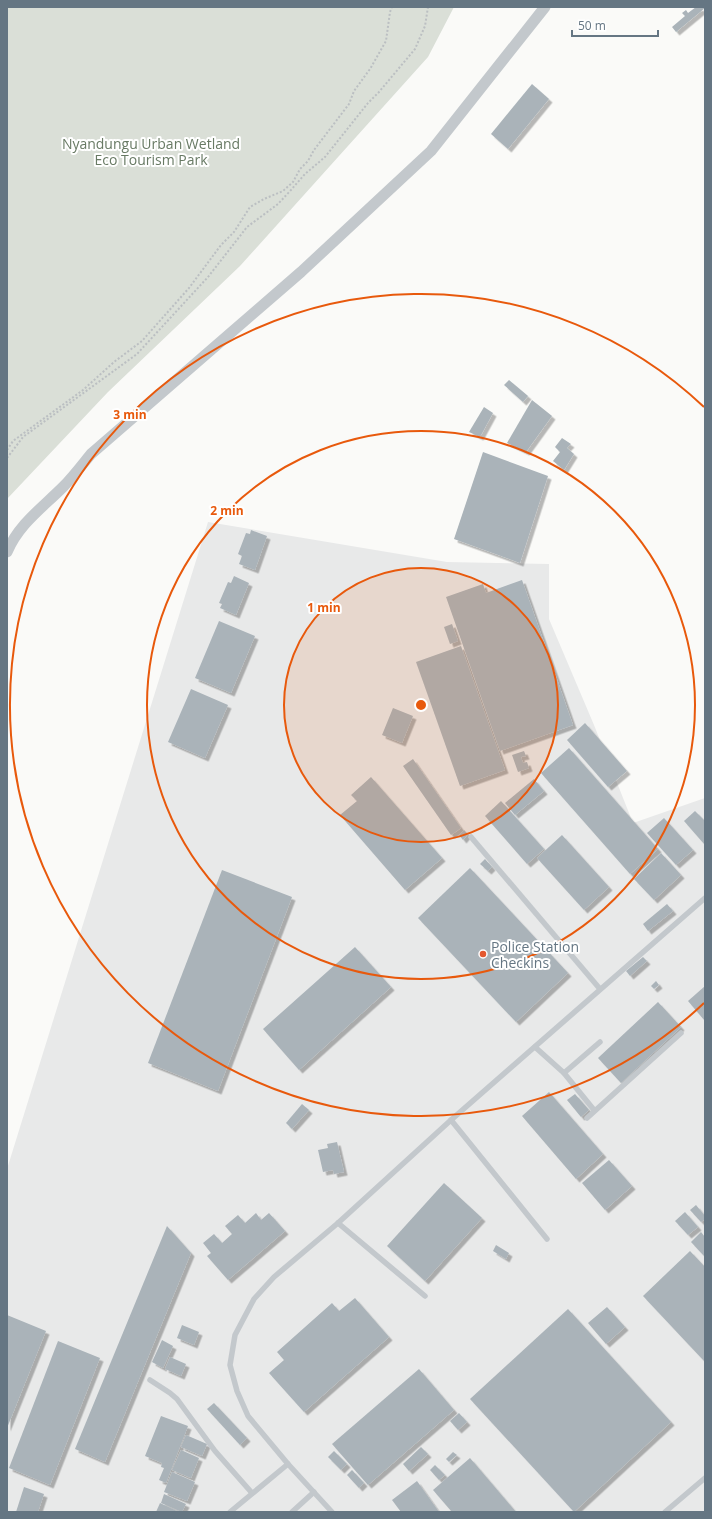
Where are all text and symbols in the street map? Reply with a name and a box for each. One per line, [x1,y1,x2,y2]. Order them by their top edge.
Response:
scale bar [572,12,658,38]
text: 50 m [578,17,606,34]
park label: Nyandungu Urban Wetland Eco Tourism Park [62,134,240,169]
text: 3 min [113,406,147,423]
text: 2 min [210,502,244,519]
text: 1 min [307,599,341,616]
centre of rings [414,698,428,712]
place label: Police Station Checkins [491,937,579,972]
marker: Police Station Checkins [478,949,488,959]

